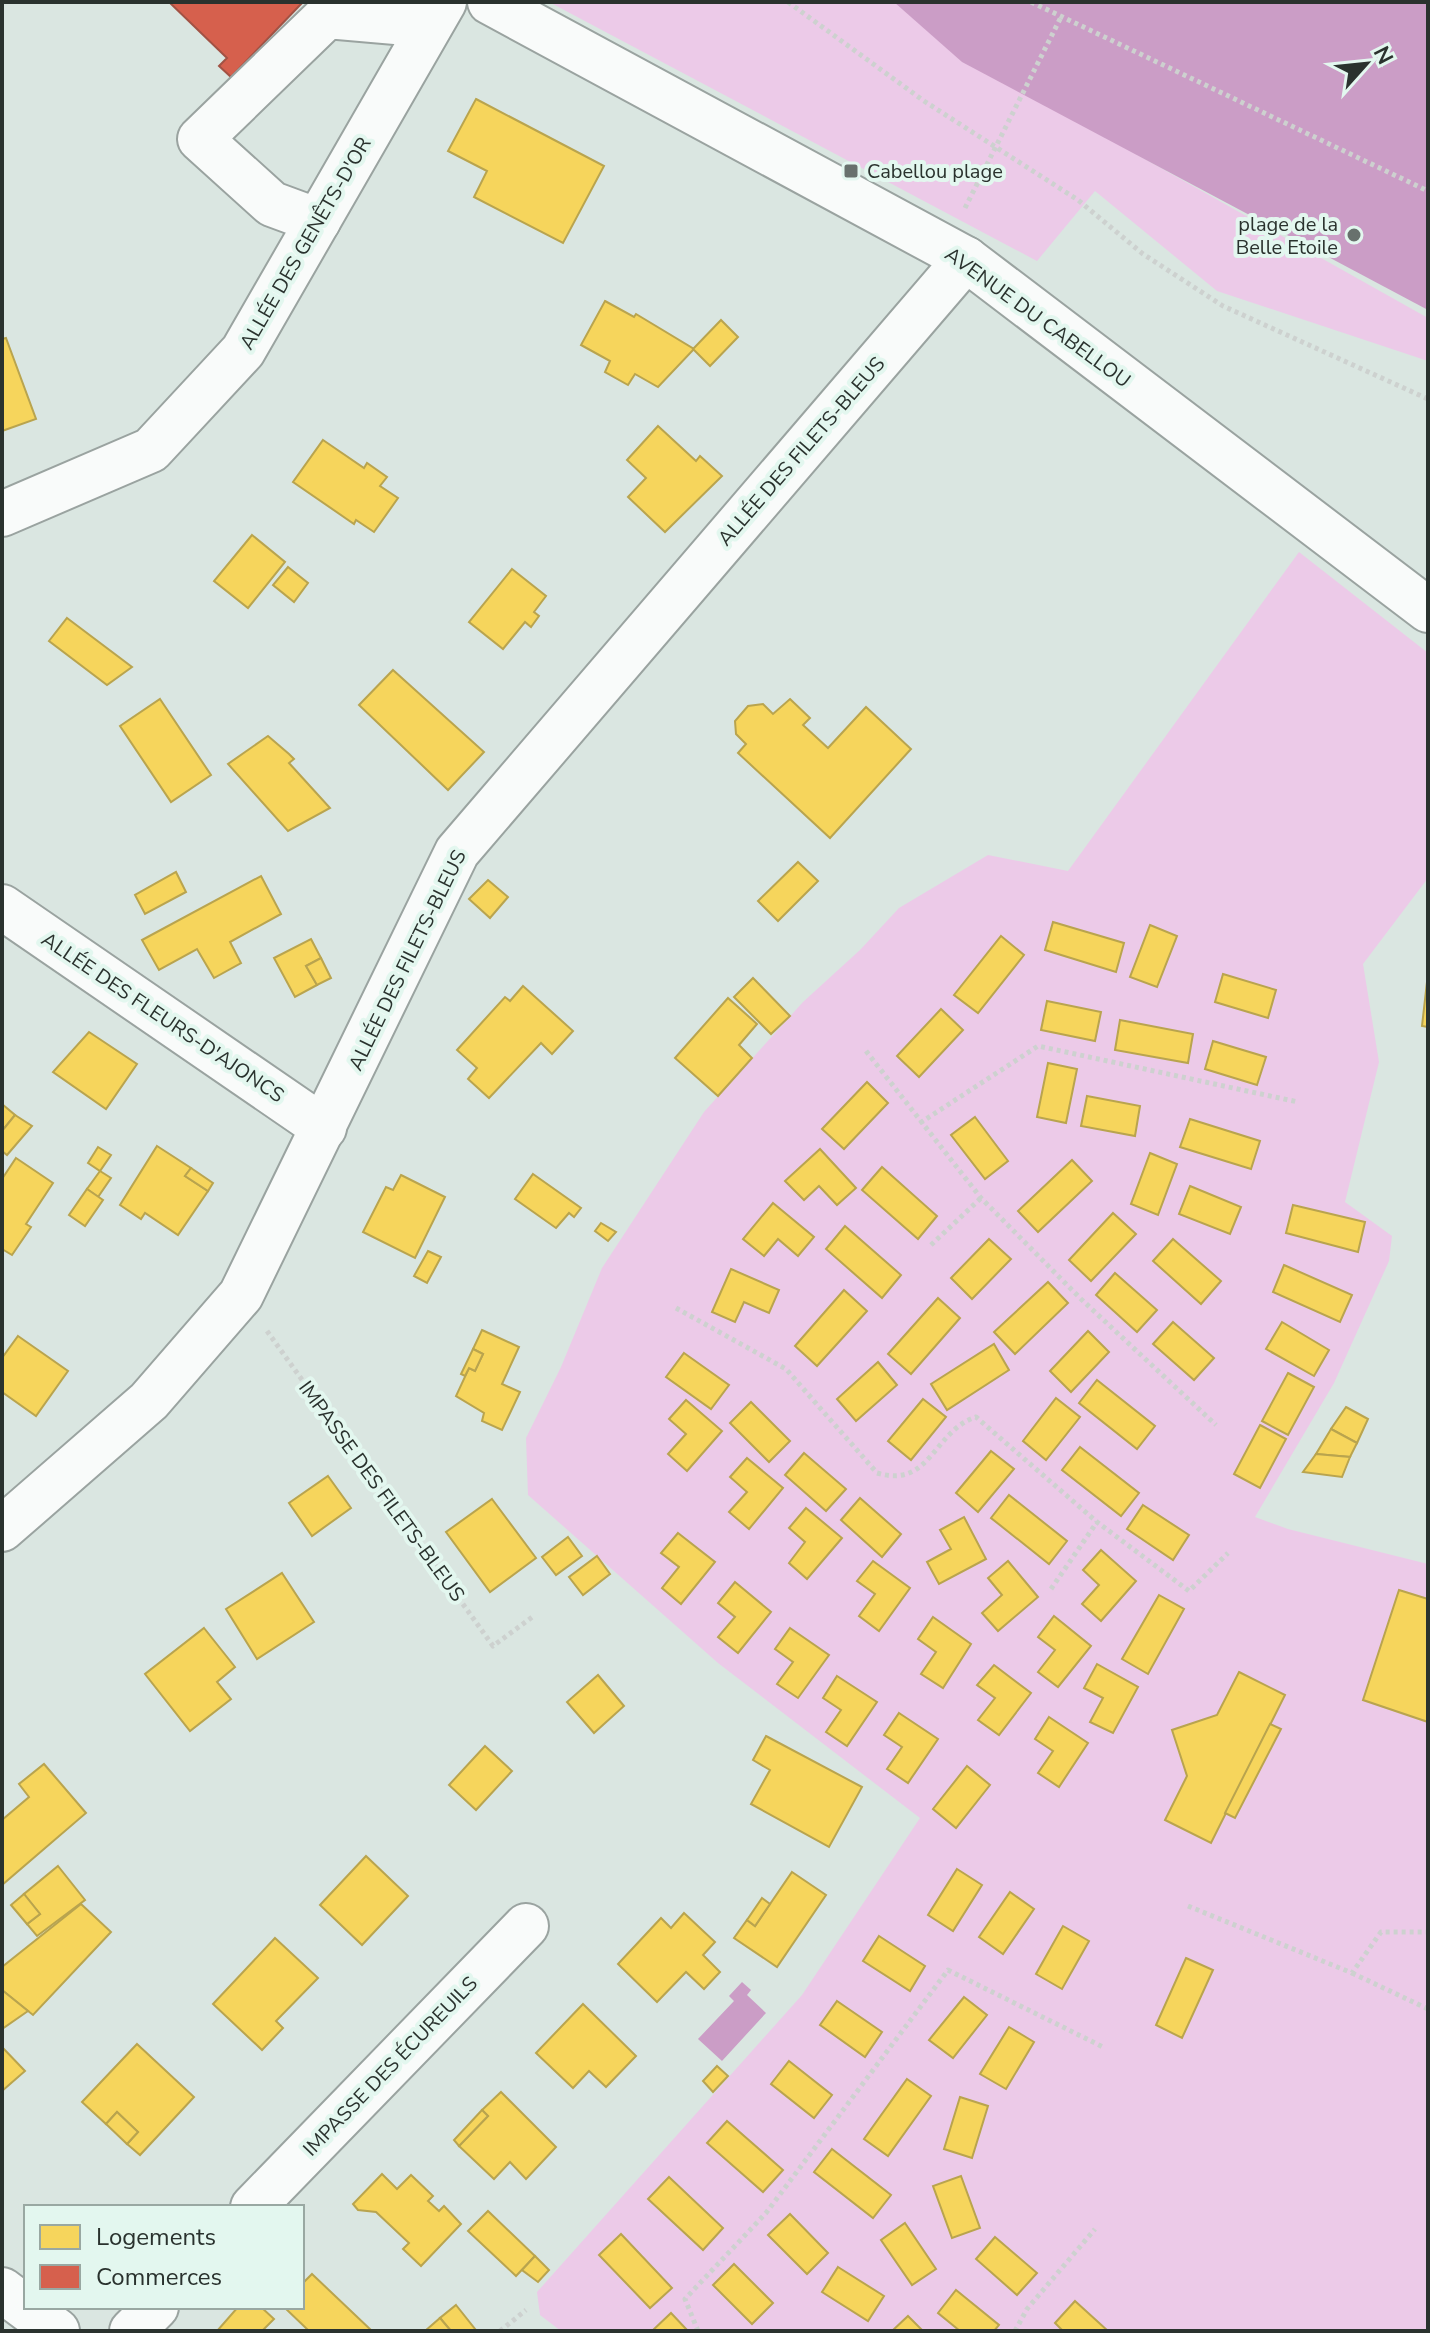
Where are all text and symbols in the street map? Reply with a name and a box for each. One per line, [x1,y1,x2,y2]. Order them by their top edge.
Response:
north arrow [1326,24,1406,104]
text: N [1366,41,1400,70]
street label: ALLÉE DES GENÊTS-D'OR [233,132,377,354]
place label: Cabellou plage [867,158,1003,185]
marker: Cabellou plage [842,162,860,180]
place label: plage de la Belle Etoile [1236,211,1338,261]
marker: plage de la Belle Etoile [1345,226,1363,244]
street label: AVENUE DU CABELLOU [939,241,1136,394]
street label: ALLÉE DES FILETS-BLEUS [712,351,891,552]
street label: ALLÉE DES FILETS-BLEUS [342,845,473,1075]
street label: ALLÉE DES FLEURS-D'AJONCS [36,926,289,1109]
street label: IMPASSE DES FILETS-BLEUS [292,1375,471,1607]
street label: IMPASSE DES ÉCUREUILS [297,1971,484,2162]
legend [24,2205,304,2309]
text: Logements [96,2221,216,2253]
text: Commerces [96,2261,222,2293]

